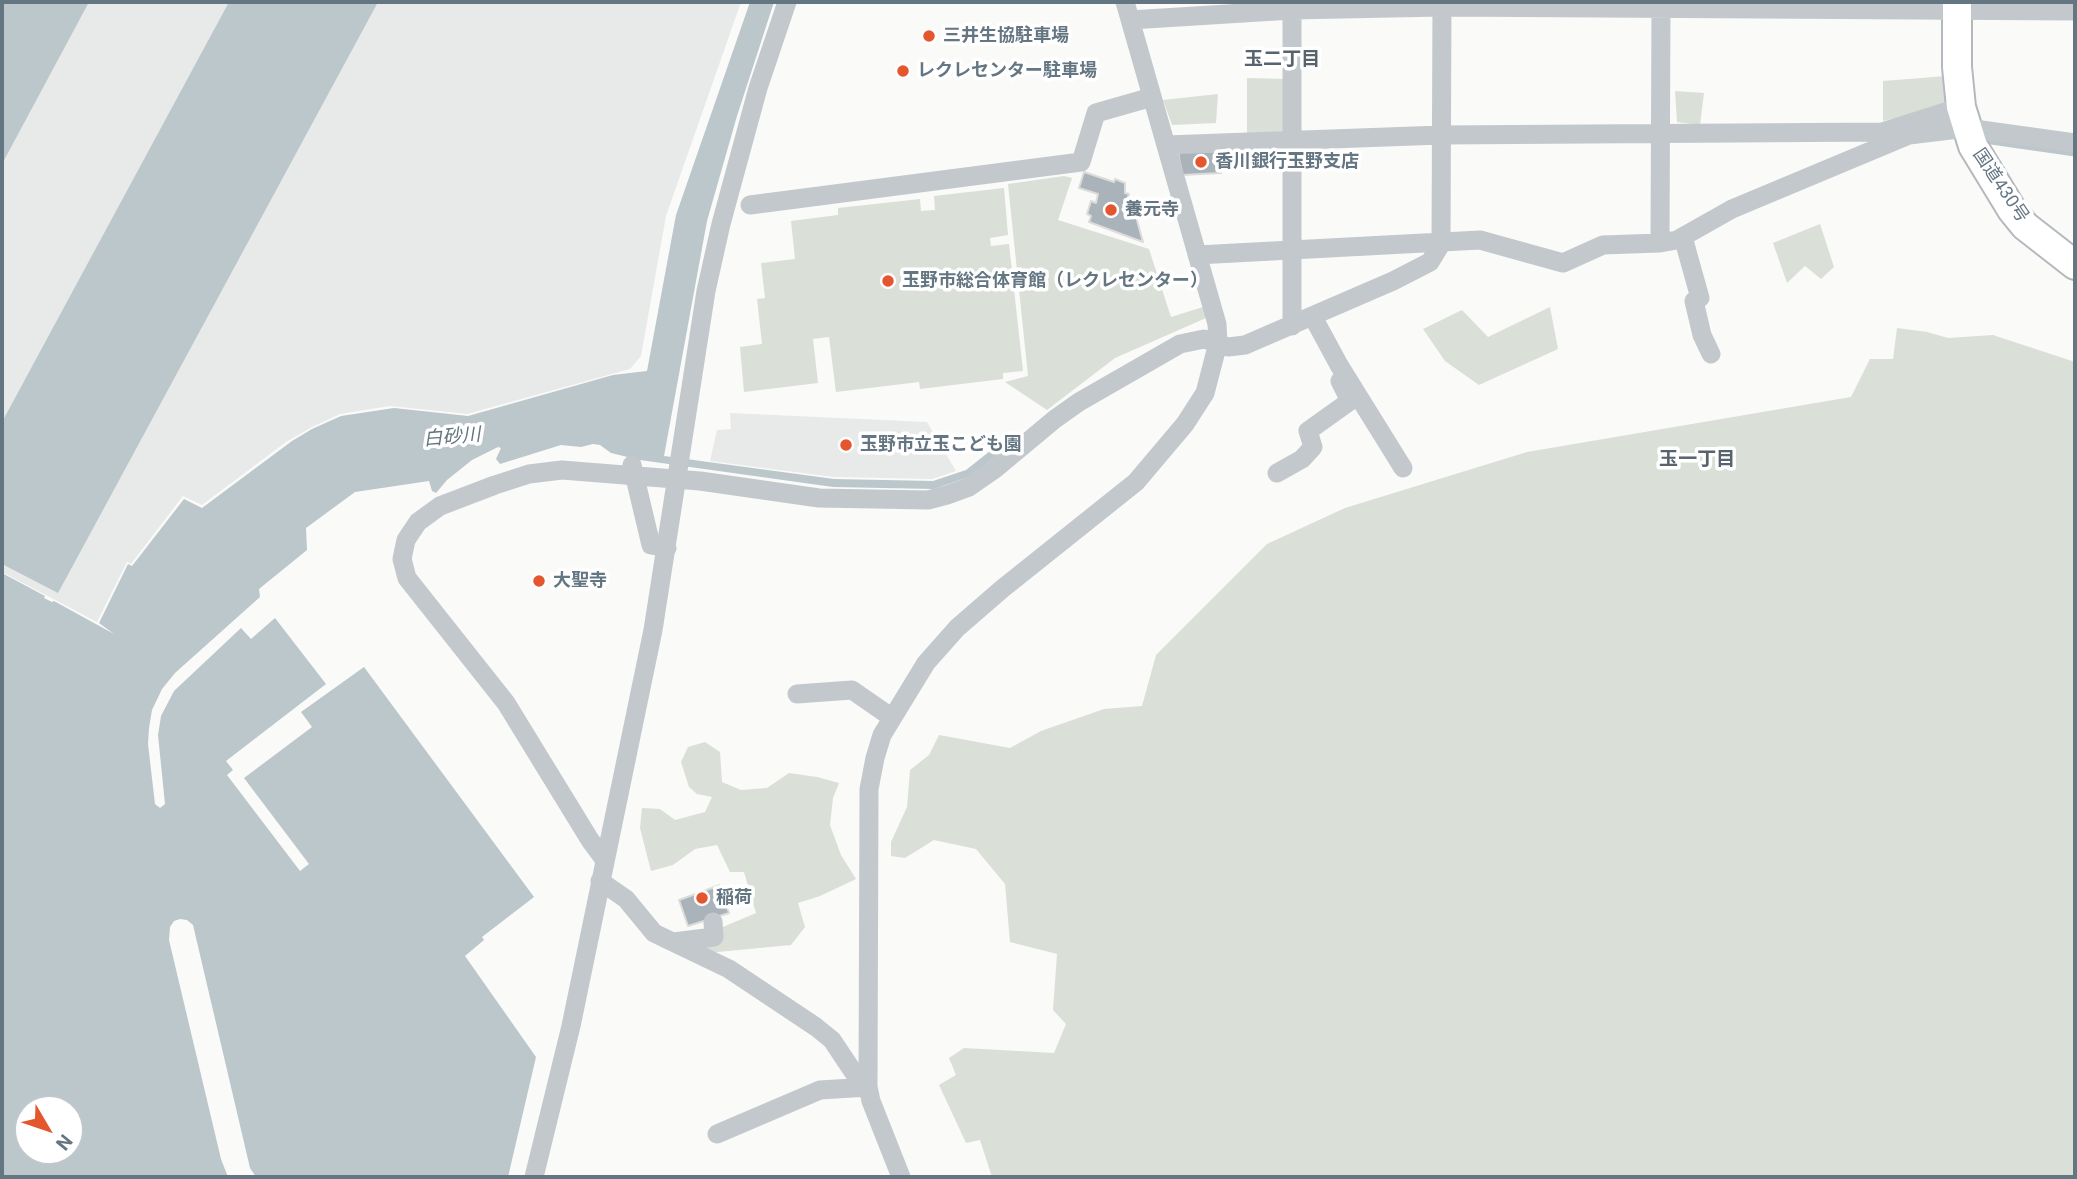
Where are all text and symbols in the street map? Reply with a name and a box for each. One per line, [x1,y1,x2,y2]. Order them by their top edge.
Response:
place label: 三井生協駐車場 [943,25,1069,47]
marker: 三井生協駐車場 [921,28,937,44]
district label: 玉二丁目 [1244,49,1320,71]
place label: レクレセンター駐車場 [917,60,1097,82]
marker: レクレセンター駐車場 [895,63,911,79]
street label: 国道430号 [1967,145,2033,227]
place label: 香川銀行玉野支店 [1215,151,1359,173]
marker: 香川銀行玉野支店 [1193,154,1209,170]
place label: 養元寺 [1125,199,1179,221]
marker: 養元寺 [1103,202,1119,218]
place label: 玉野市総合体育館（レクレセンター） [902,270,1208,292]
marker: 玉野市総合体育館（レクレセンター） [880,273,896,289]
water label: 白砂川 [423,424,481,452]
place label: 玉野市立玉こども園 [860,434,1022,456]
marker: 玉野市立玉こども園 [838,437,854,453]
district label: 玉一丁目 [1659,449,1735,471]
place label: 大聖寺 [553,570,607,592]
marker: 大聖寺 [531,573,547,589]
place label: 稲荷 [716,887,752,909]
marker: 稲荷 [694,890,710,906]
north arrow [14,1095,84,1165]
text: N [51,1130,77,1155]

